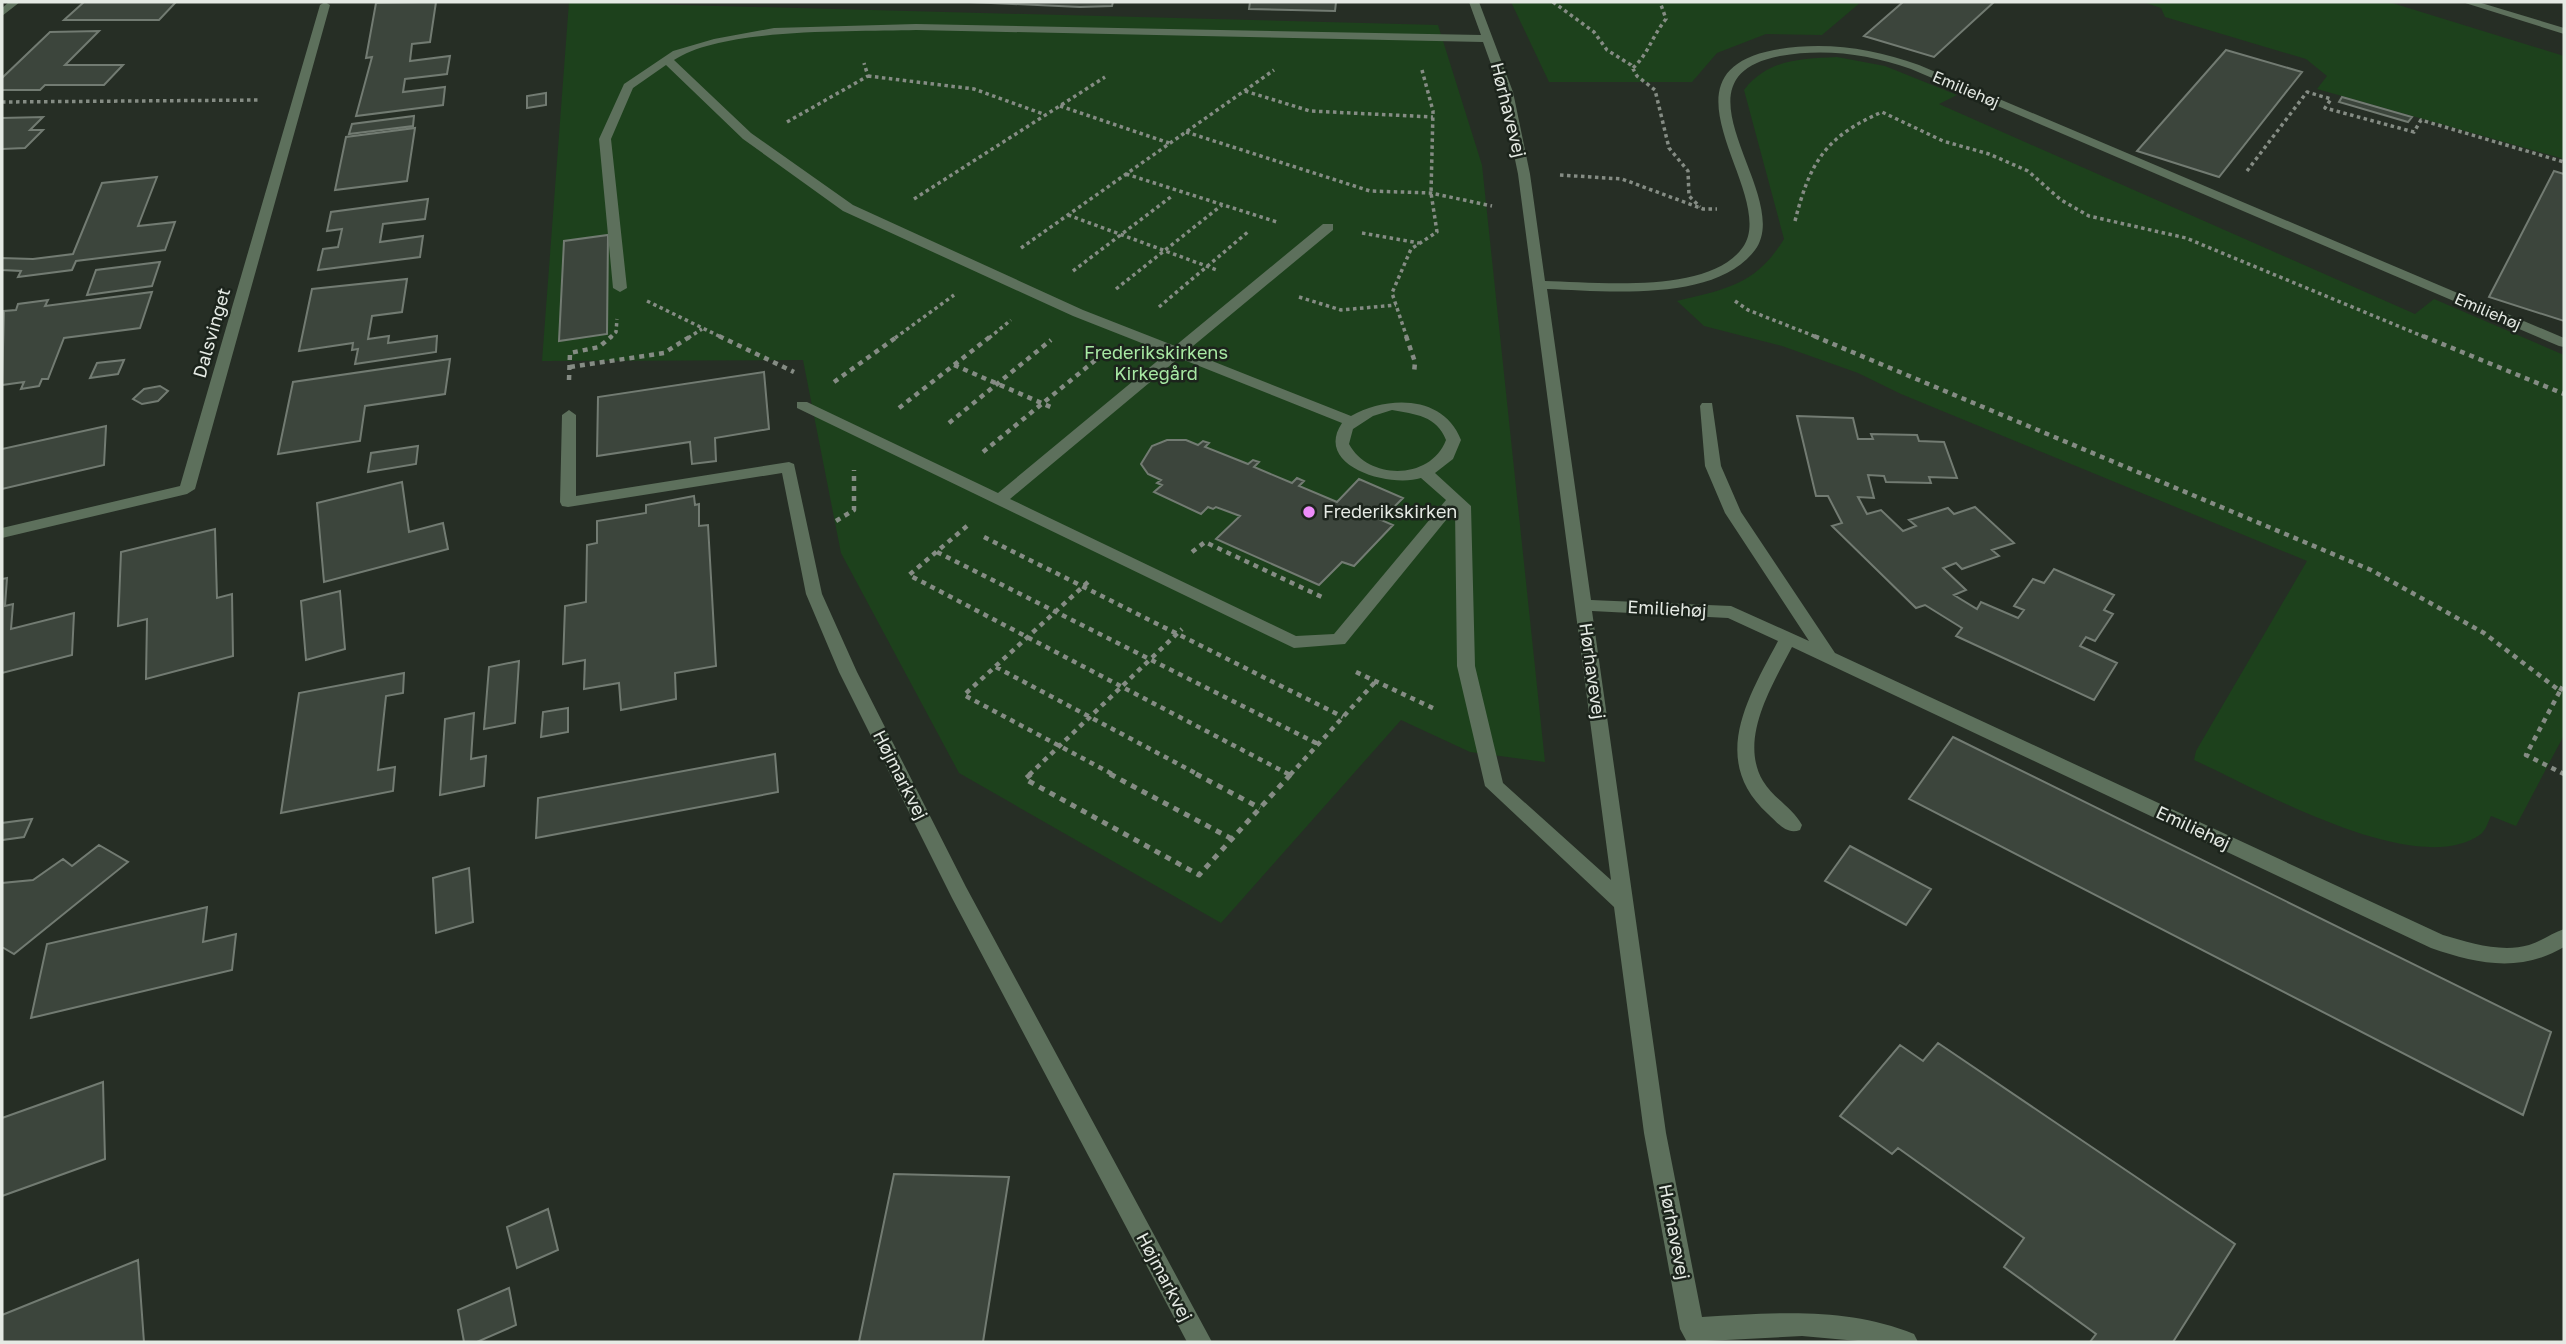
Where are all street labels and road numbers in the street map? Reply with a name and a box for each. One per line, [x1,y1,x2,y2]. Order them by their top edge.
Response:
street label: Hørhavevej [1487,60,1531,160]
street label: Emiliehøj [1930,66,2002,112]
street label: Dalsvinget [188,285,234,380]
street label: Emiliehøj [2452,288,2524,334]
street label: Emiliehøj [1627,595,1707,621]
street label: Hørhavevej [1575,621,1611,721]
street label: Højmarkvej [869,726,933,823]
street label: Emiliehøj [2153,800,2234,854]
street label: Hørhavevej [1655,1182,1695,1282]
street label: Højmarkvej [1132,1228,1198,1325]

